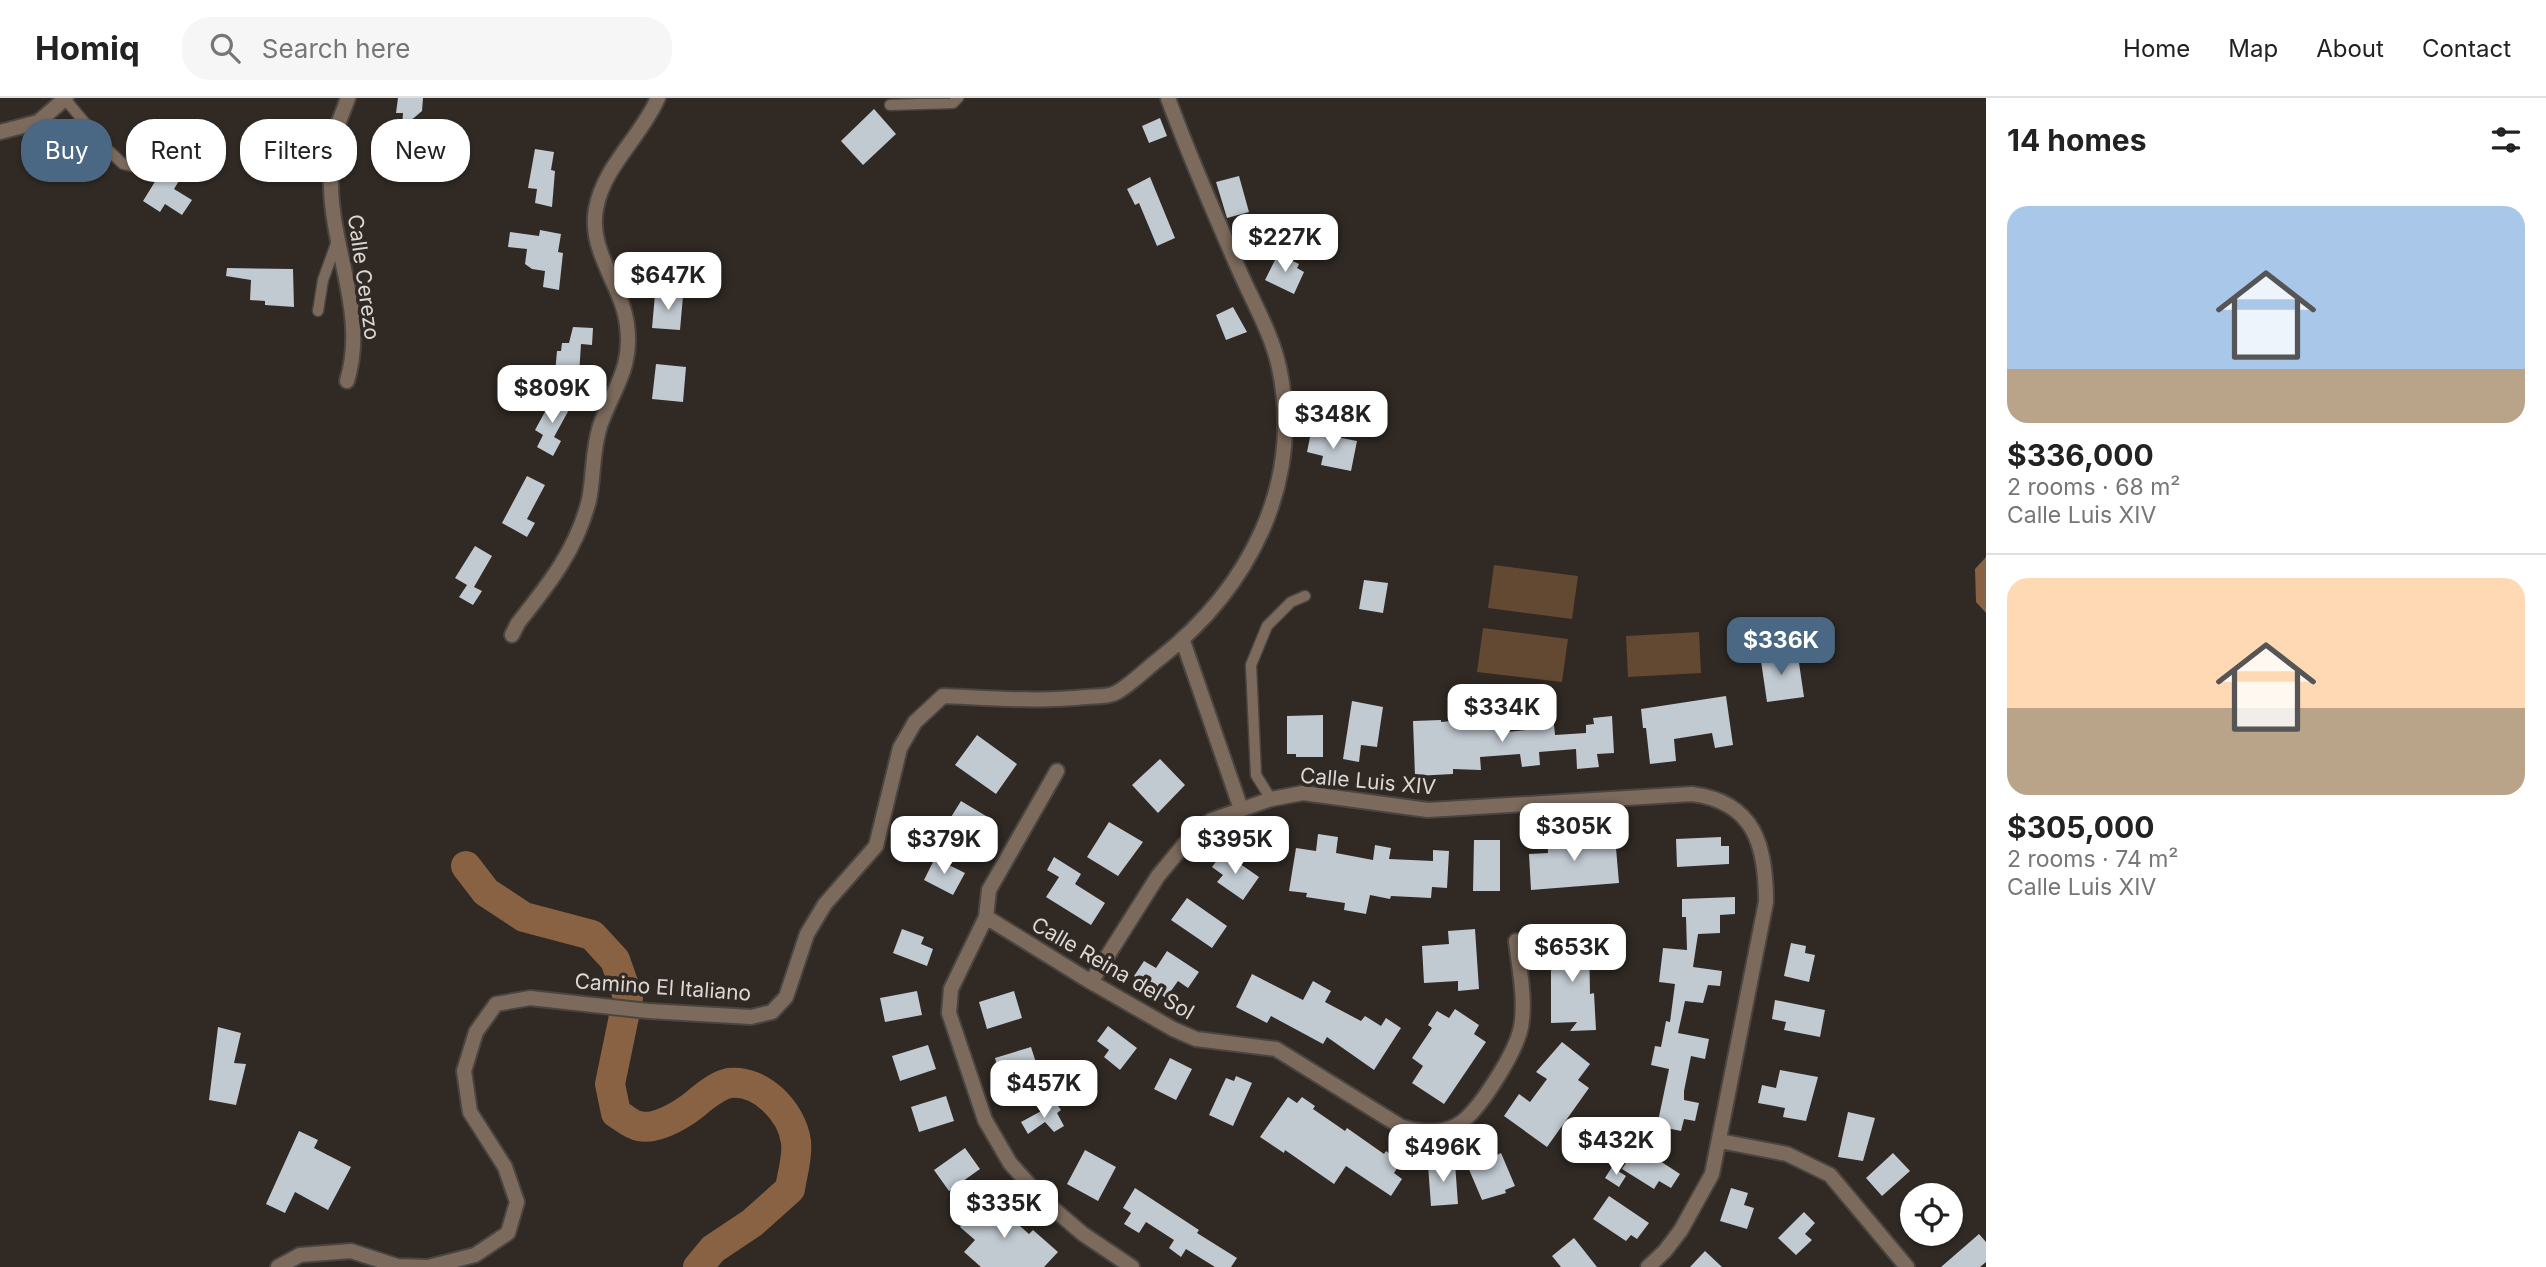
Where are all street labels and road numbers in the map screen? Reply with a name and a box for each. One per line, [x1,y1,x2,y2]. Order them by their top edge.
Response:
street label: Calle Cerezo [343,213,385,341]
street label: Calle Luis XIV [1299,763,1437,799]
street label: Calle Reina del Sol [1027,911,1199,1025]
street label: Camino El Italiano [574,968,752,1006]

